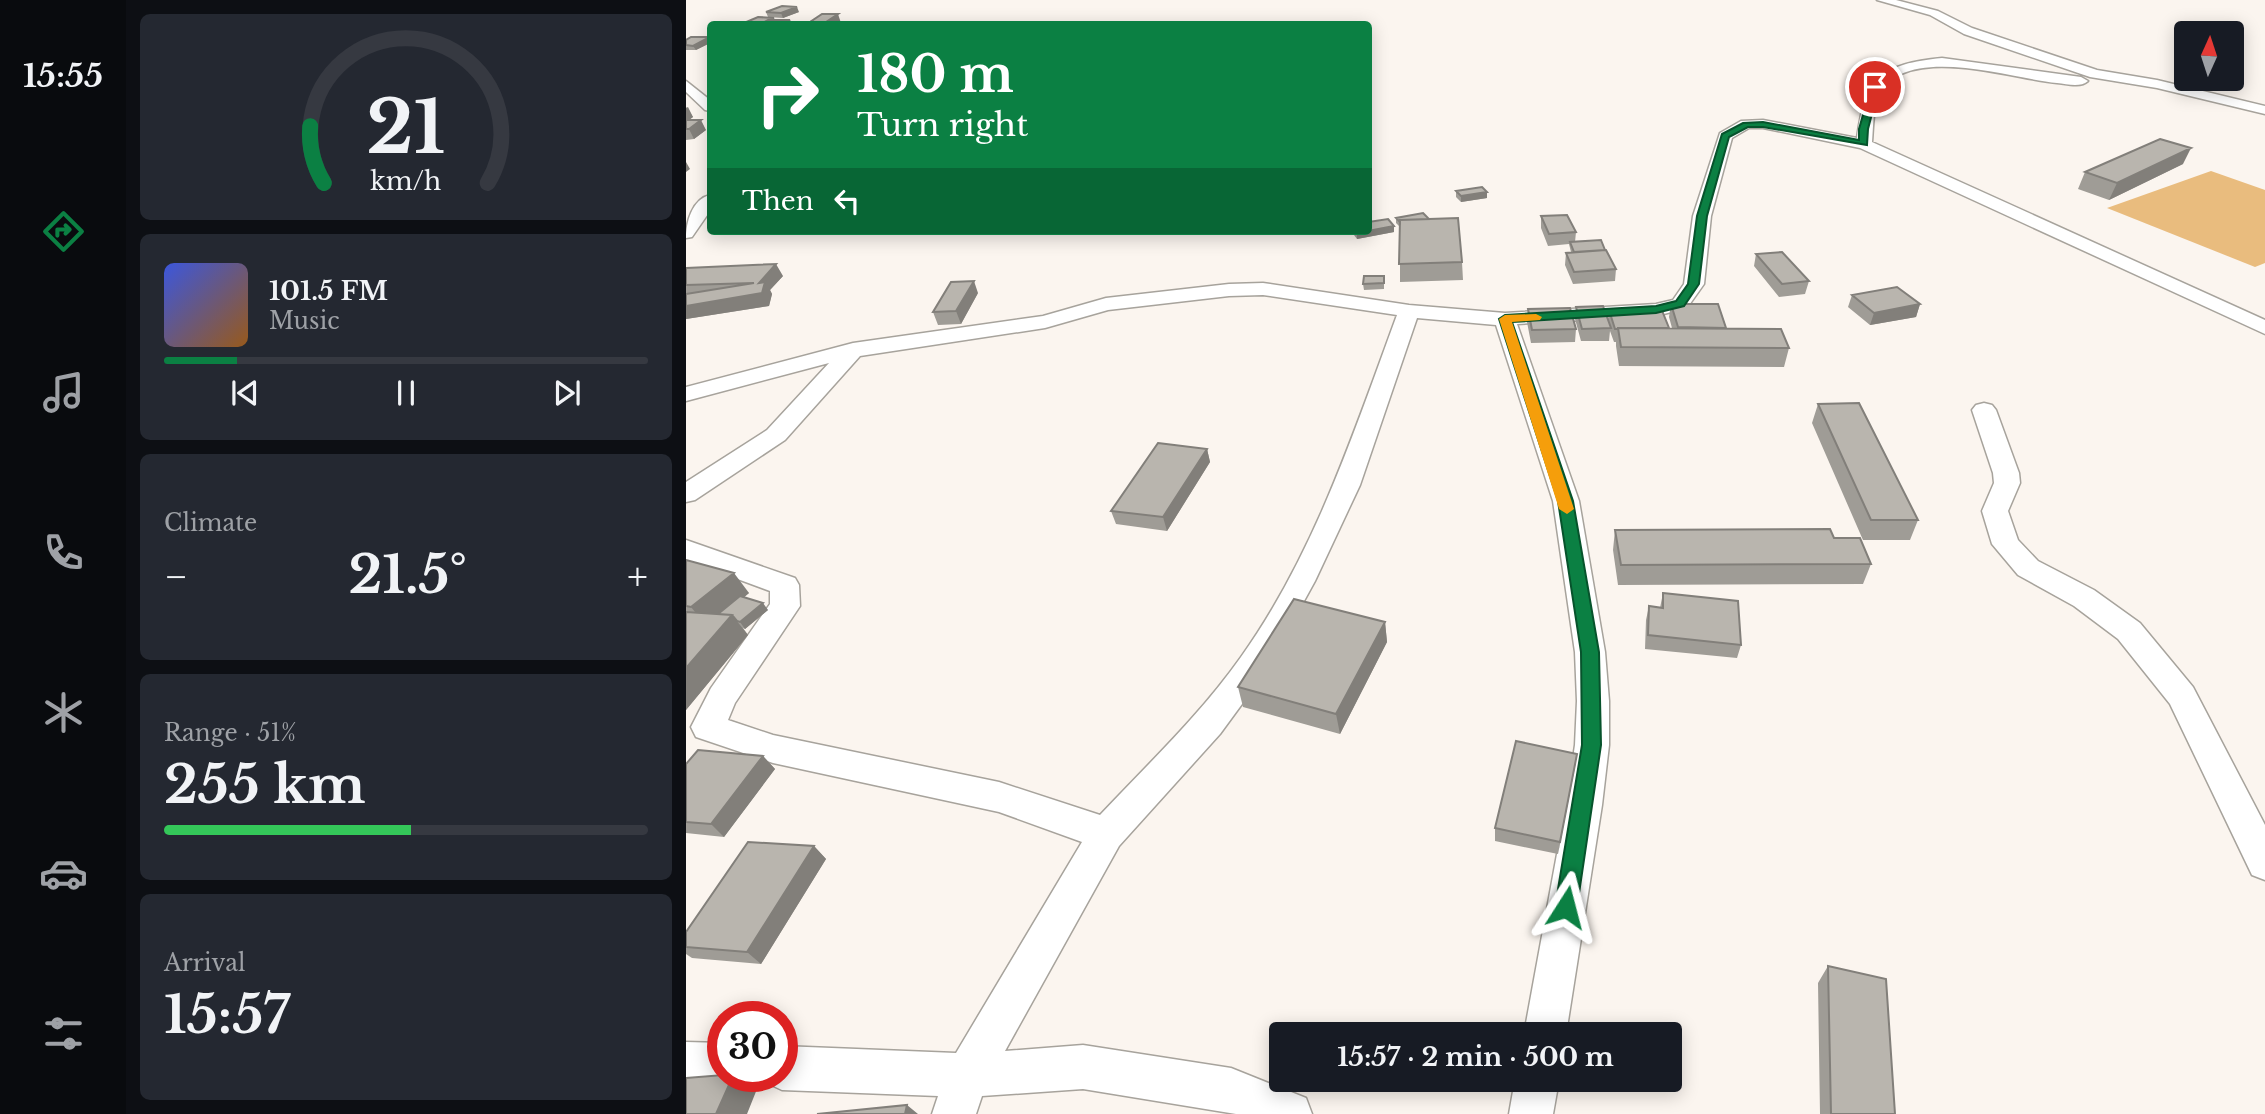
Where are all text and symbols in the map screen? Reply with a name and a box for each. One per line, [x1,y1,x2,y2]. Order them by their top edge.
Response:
north arrow [2174,21,2244,91]
map controls [2174,21,2244,91]
text: 180 m [857,44,1014,105]
icon: right [742,49,833,140]
text: 15:55 [23,56,103,96]
pin [1845,57,1905,117]
icon: arrive [1856,68,1894,106]
text: 21 [366,82,446,173]
text: Turn right [857,105,1028,145]
text: km/h [371,166,441,197]
icon: left [828,182,866,220]
text: Then [742,185,814,217]
icon: directions [39,207,88,256]
text: 101.5 FM [269,275,388,307]
text: Music [269,307,340,335]
icon: music [39,368,88,417]
icon: previous [226,374,264,412]
icon: pause [387,374,425,412]
icon: next [548,374,586,412]
text: Climate [164,509,257,537]
icon: phone [39,528,88,577]
text: 21.5° [348,543,467,607]
text: − [164,553,188,600]
text: + [627,553,648,600]
icon: climate [39,688,88,737]
text: Range · 51% [164,719,296,747]
text: 255 km [164,753,366,817]
icon: car [39,849,88,898]
position arrow [1529,870,1603,944]
text: Arrival [164,949,245,977]
text: 15:57 [164,983,290,1047]
speed limit sign: 30 [707,1001,798,1092]
icon: filters [39,1009,88,1058]
text: 15:57 · 2 min · 500 m [1337,1041,1614,1073]

